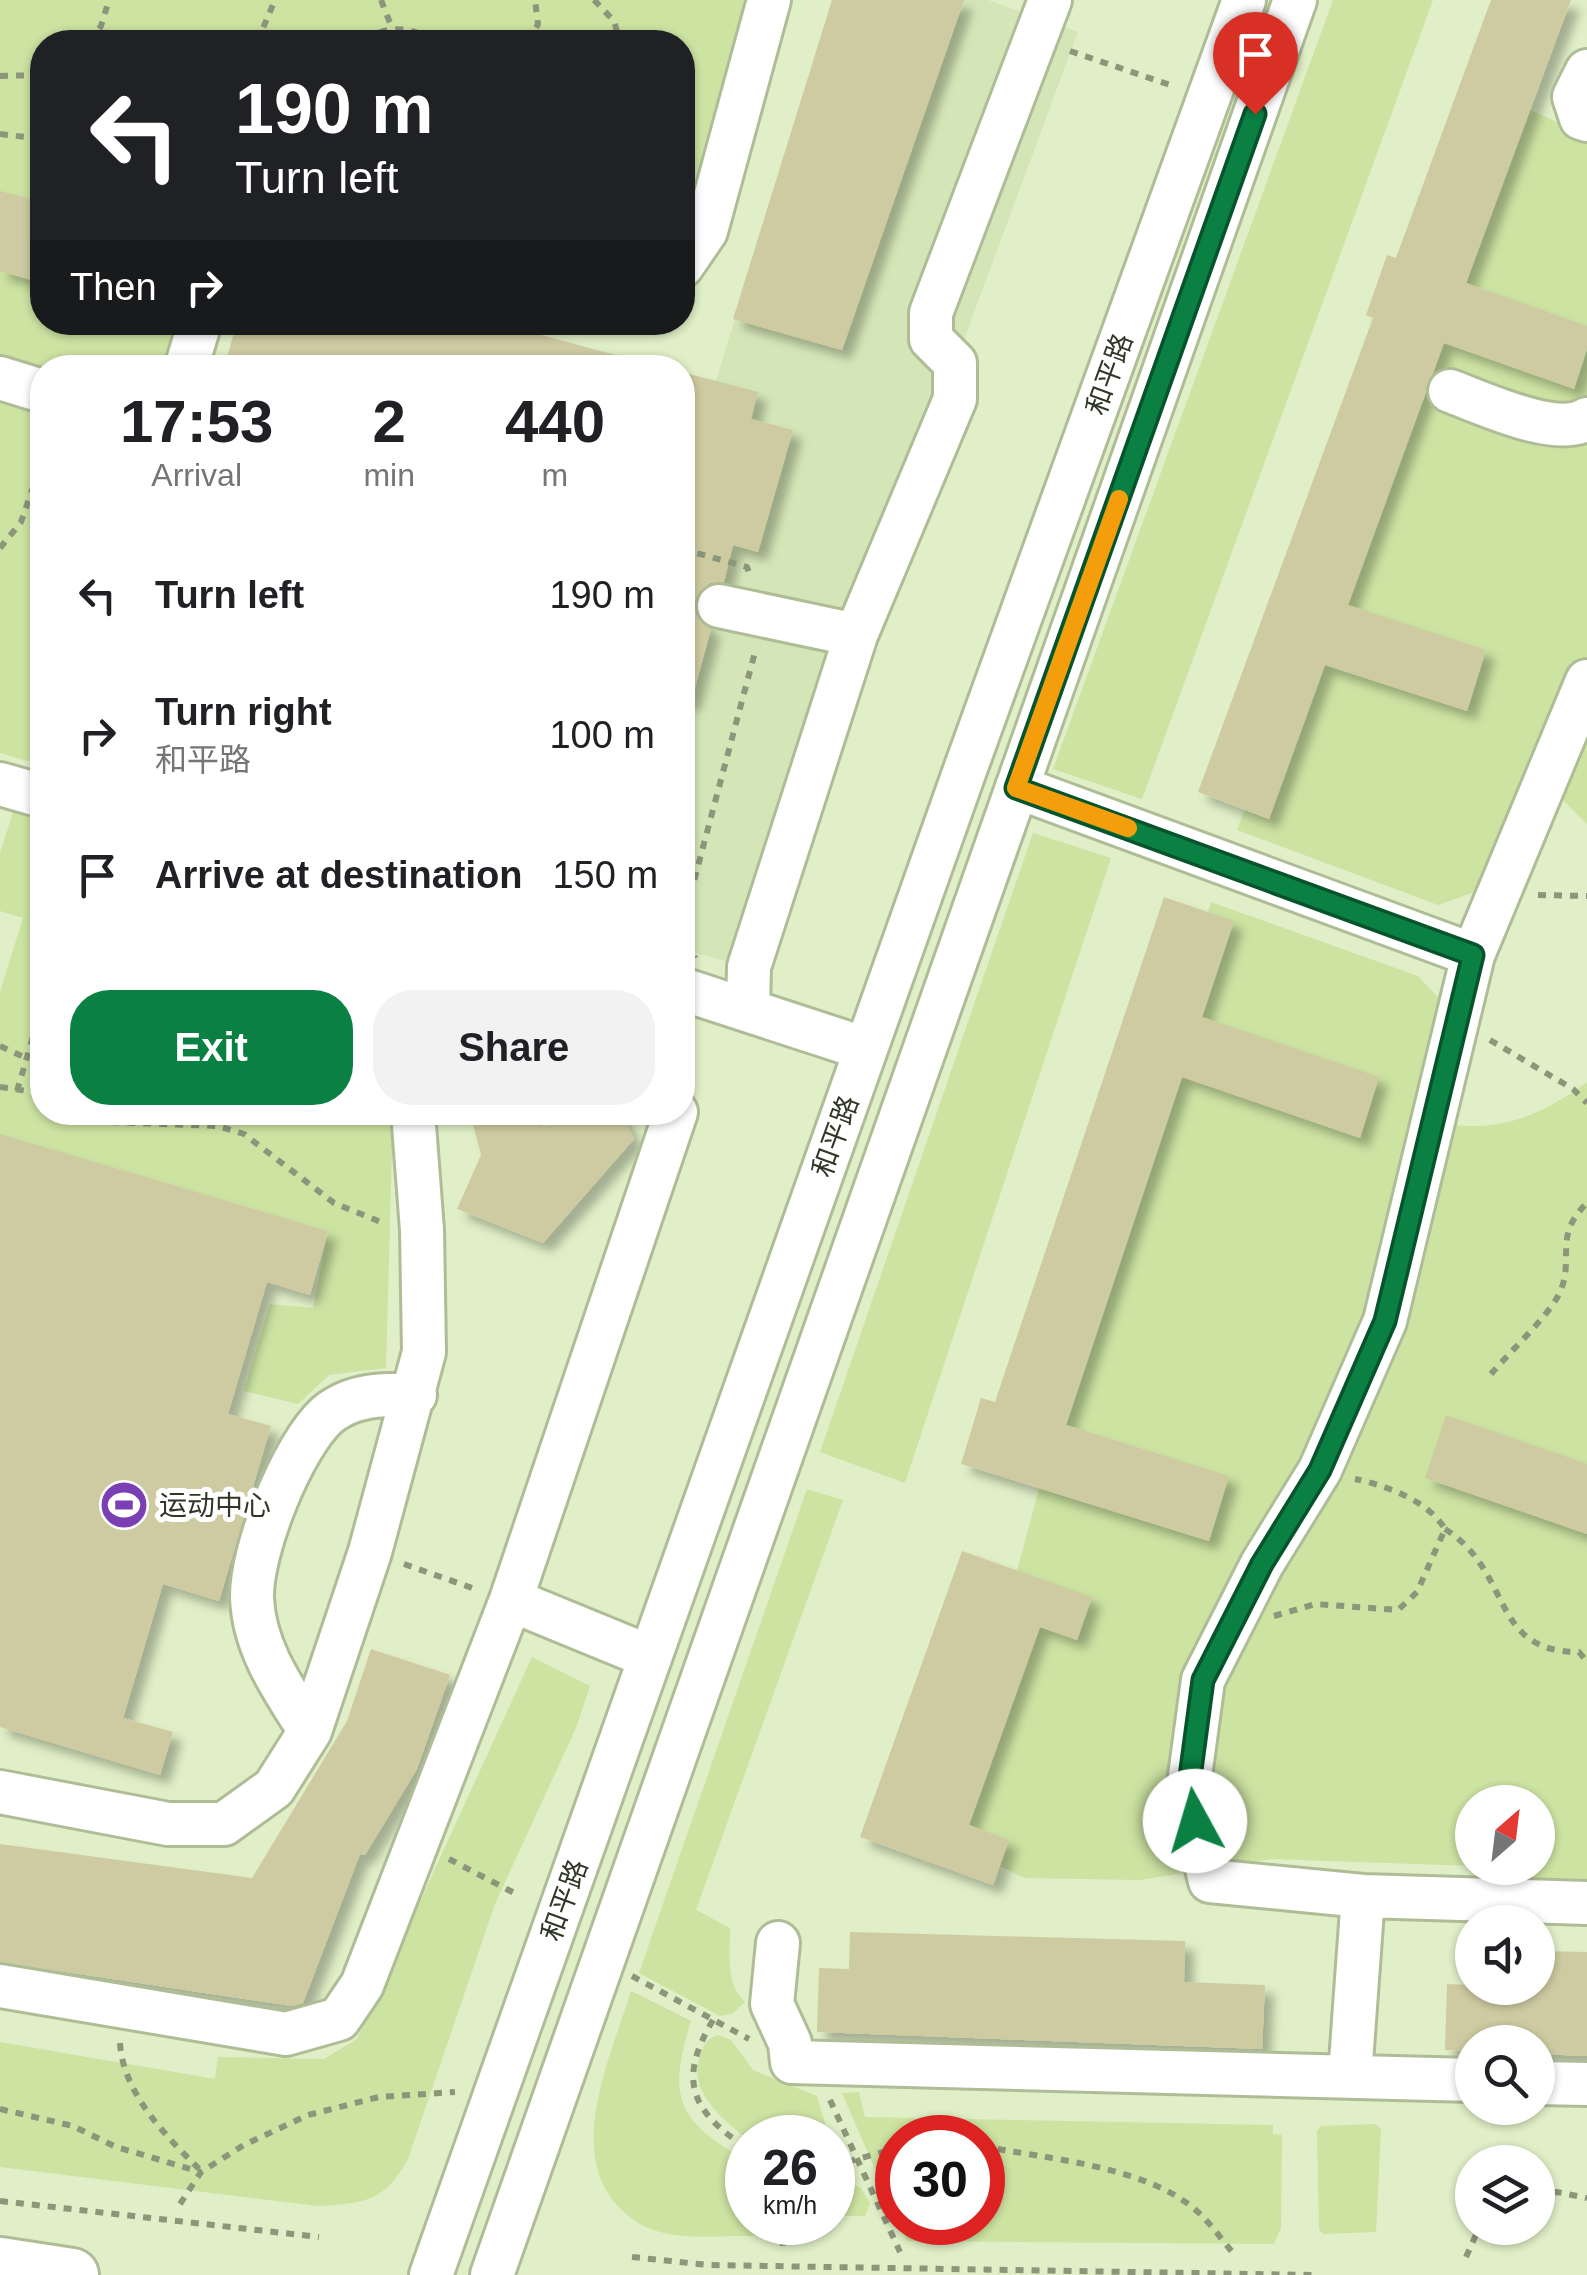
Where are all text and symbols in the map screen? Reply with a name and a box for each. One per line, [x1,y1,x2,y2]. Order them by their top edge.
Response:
pin [1213,12,1298,115]
icon: arrive [1228,27,1283,82]
icon: left [70,70,200,200]
text: 190 m [235,70,433,148]
text: Turn left [235,152,398,203]
icon: right [177,260,232,315]
text: Then [70,266,157,308]
street label: 和平路 [1081,329,1138,419]
text: 17:53 [120,388,273,455]
text: 2 [372,388,406,455]
text: 440 [505,388,605,455]
text: Arrival [151,457,242,493]
text: min [363,457,415,493]
text: m [542,457,568,493]
icon: left [70,568,125,623]
text: Turn left [155,574,304,616]
text: 190 m [549,574,655,616]
text: Turn right [155,691,332,733]
icon: right [70,708,125,763]
text: 100 m [549,714,655,756]
text: 和平路 [155,742,251,778]
icon: arrive [70,848,125,903]
text: Arrive at destination [155,854,522,896]
text: 150 m [552,854,658,896]
button: Exit [70,990,353,1105]
button: Share [373,990,655,1105]
street label: 和平路 [807,1091,864,1181]
sports icon: 运动中心 [98,1479,150,1531]
place label: 运动中心 [159,1490,271,1521]
position arrow [1143,1769,1247,1873]
north arrow [1455,1785,1555,1885]
map controls [1455,1785,1555,2245]
street label: 和平路 [536,1855,593,1945]
button: sound [1455,1905,1555,2005]
button: search [1455,2025,1555,2125]
speed limit sign: 30 [875,2115,1005,2245]
text: 26 [762,2140,818,2196]
button: layers [1455,2145,1555,2245]
text: km/h [763,2191,817,2219]

